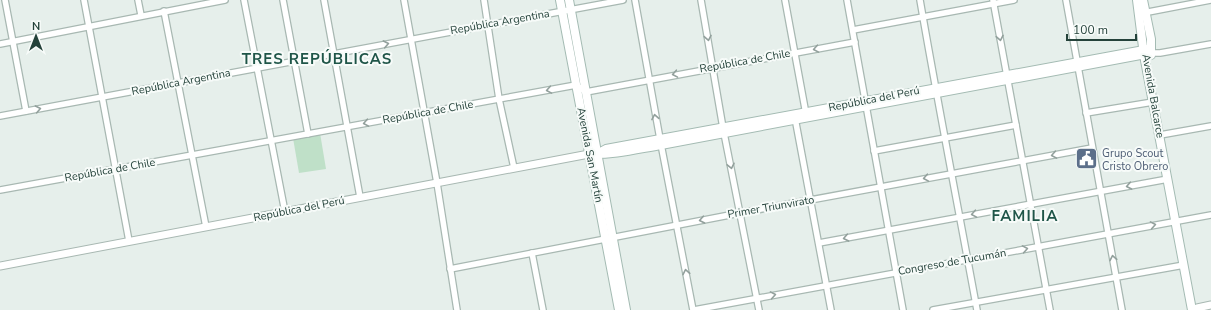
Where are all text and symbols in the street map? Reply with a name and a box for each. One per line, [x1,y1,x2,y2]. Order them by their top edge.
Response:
street label: República Argentina [449,6,551,38]
north arrow [16,16,56,56]
scale bar [1067,16,1136,42]
text: N [32,19,40,34]
text: 100 m [1073,22,1108,38]
one-way arrow [703,35,711,41]
one-way arrow [995,35,1003,41]
one-way arrow [383,40,389,48]
one-way arrow [813,44,819,52]
street label: República de Chile [698,46,792,76]
district label: TRES REPÚBLICAS [242,49,392,69]
street label: Avenida Balcarce [1138,53,1168,139]
street label: República Argentina [130,65,232,99]
one-way arrow [671,69,678,78]
street label: República del Perú [827,83,921,115]
one-way arrow [546,85,552,94]
street label: República de Chile [381,97,475,127]
one-way arrow [35,105,41,114]
street label: Avenida San Martín [573,106,607,204]
one-way arrow [652,114,660,120]
one-way arrow [363,118,369,127]
public building icon: Grupo Scout Cristo Obrero [1073,146,1099,172]
place label: Grupo Scout Cristo Obrero [1102,146,1168,174]
one-way arrow [1051,150,1057,159]
street label: República de Chile [63,155,157,185]
one-way arrow [726,163,734,169]
one-way arrow [923,174,929,182]
one-way arrow [1126,181,1132,189]
street label: Primer Triunvirato [726,192,816,222]
street label: República del Perú [252,193,346,225]
district label: FAMILIA [992,206,1058,226]
one-way arrow [971,209,977,217]
one-way arrow [699,215,705,224]
one-way arrow [1150,222,1156,230]
one-way arrow [843,233,849,241]
street label: Congreso de Tucumán [897,245,1007,279]
one-way arrow [1022,245,1028,253]
one-way arrow [1109,255,1117,261]
one-way arrow [682,269,691,275]
one-way arrow [770,292,776,300]

